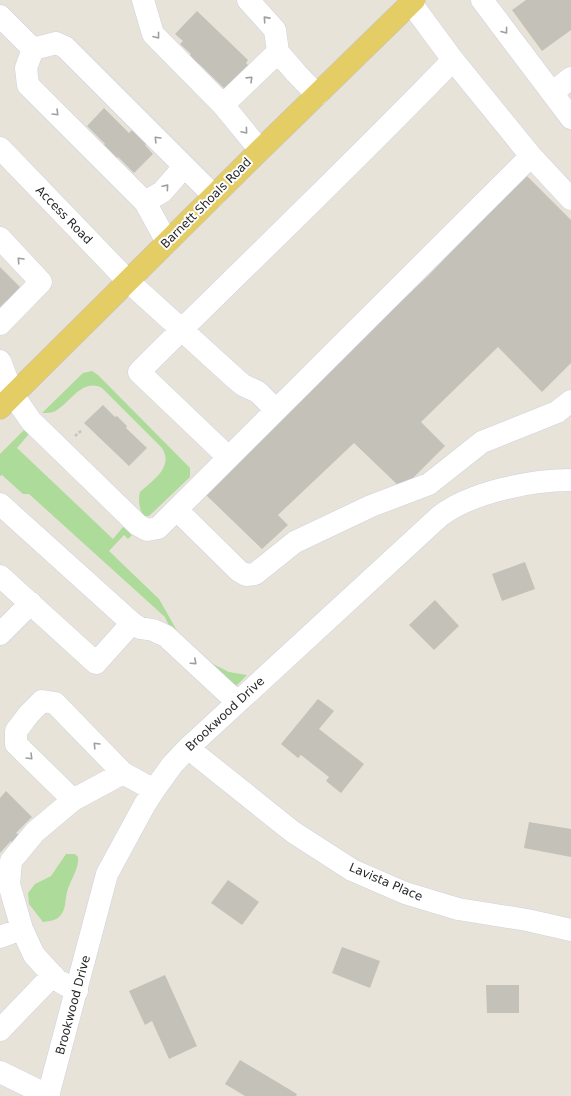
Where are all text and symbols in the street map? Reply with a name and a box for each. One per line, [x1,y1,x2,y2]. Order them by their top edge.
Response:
one-way arrow [263,16,271,24]
one-way arrow [501,27,508,34]
one-way arrow [152,31,159,39]
one-way arrow [246,77,253,84]
one-way arrow [51,108,59,116]
one-way arrow [240,127,247,134]
one-way arrow [154,136,161,144]
street label: Barnett Shoals Road [158,155,254,251]
street label: Access Road [33,183,95,247]
one-way arrow [162,184,169,191]
one-way arrow [18,257,25,265]
one-way arrow [190,658,197,665]
street label: Brookwood Drive [183,674,267,754]
one-way arrow [93,742,101,750]
one-way arrow [25,752,33,760]
street label: Lavista Place [347,860,425,904]
street label: Brookwood Drive [53,954,93,1056]

